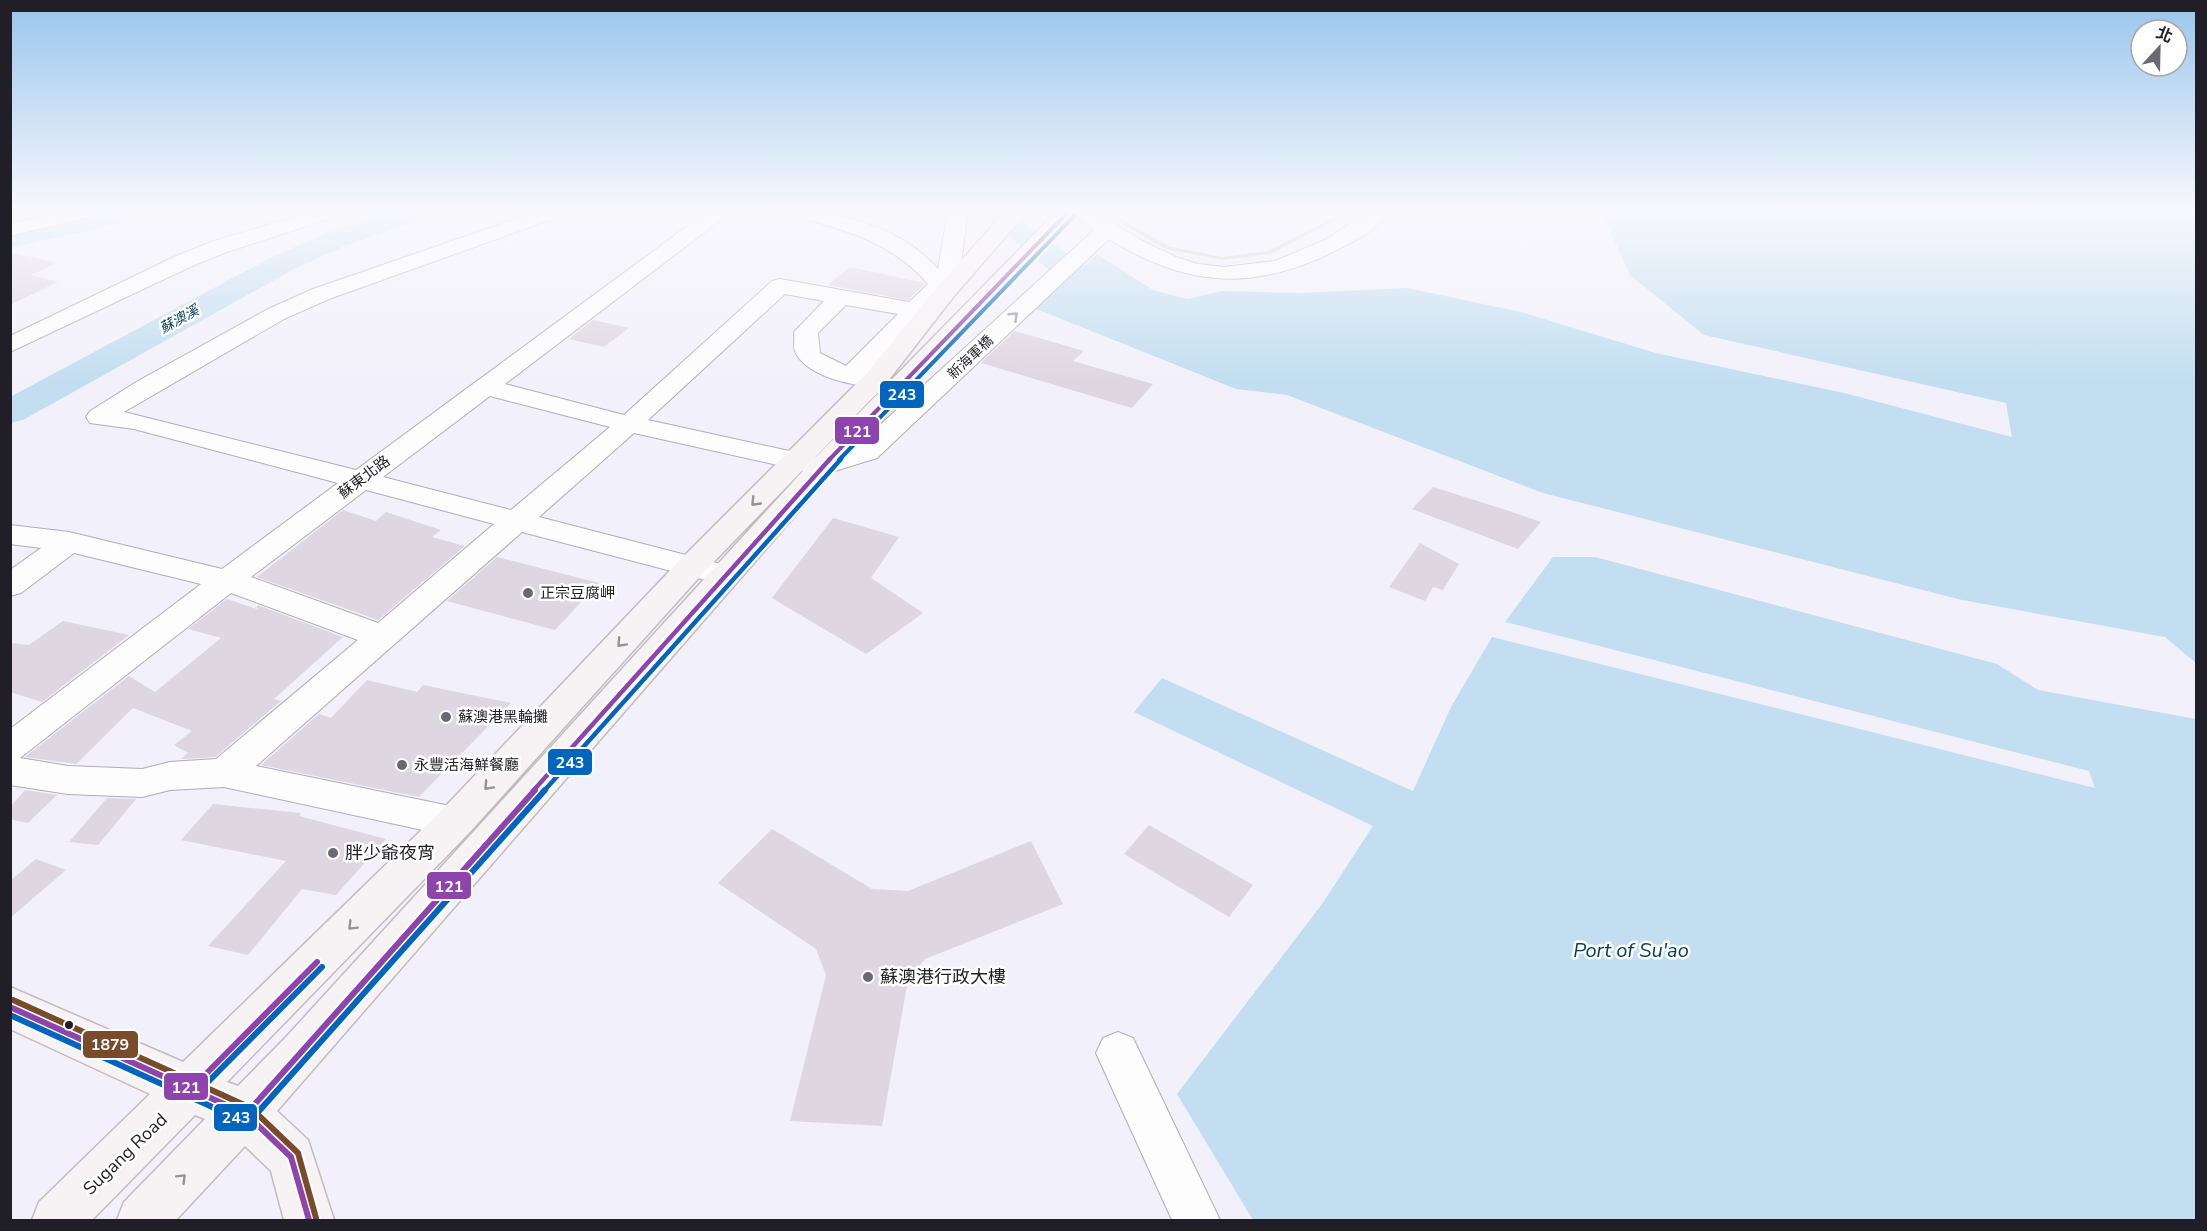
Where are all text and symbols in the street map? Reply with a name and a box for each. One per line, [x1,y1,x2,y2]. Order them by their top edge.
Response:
north arrow [2129,18,2189,78]
text: 北 [2153,22,2176,48]
water label: 蘇澳溪 [156,300,204,338]
one-way arrow [1007,312,1017,323]
street label: 新海軍橋 [943,331,997,383]
line badge: 243 [879,380,925,409]
text: 243 [888,384,916,406]
line badge: 121 [834,416,880,445]
text: 121 [843,421,871,443]
street label: 蘇東北路 [334,451,394,503]
one-way arrow [751,495,762,505]
place label: 正宗豆腐岬 [540,583,615,603]
marker: 正宗豆腐岬 [521,586,535,600]
one-way arrow [617,637,628,647]
place label: 蘇澳港黑輪攤 [458,707,548,727]
marker: 蘇澳港黑輪攤 [439,710,453,724]
line badge: 243 [547,748,593,776]
text: 243 [556,752,584,774]
place label: 永豐活海鮮餐廳 [414,755,519,775]
marker: 永豐活海鮮餐廳 [395,758,409,772]
one-way arrow [484,780,495,790]
place label: 胖少爺夜宵 [345,841,435,865]
marker: 胖少爺夜宵 [326,846,340,860]
line badge: 121 [426,871,472,900]
text: 121 [435,876,463,898]
one-way arrow [349,919,360,930]
water label: Port of Su'ao [1573,937,1689,964]
place label: 蘇澳港行政大樓 [880,965,1006,989]
marker: 蘇澳港行政大樓 [861,970,875,984]
unlabelled marker [63,1019,75,1031]
line badge: 1879 [82,1030,139,1059]
text: 1879 [91,1034,129,1056]
line badge: 121 [163,1072,209,1101]
text: 121 [172,1077,200,1099]
line badge: 243 [213,1103,258,1132]
text: 243 [222,1107,250,1129]
street label: Sugang Road [78,1108,172,1200]
one-way arrow [175,1175,186,1186]

